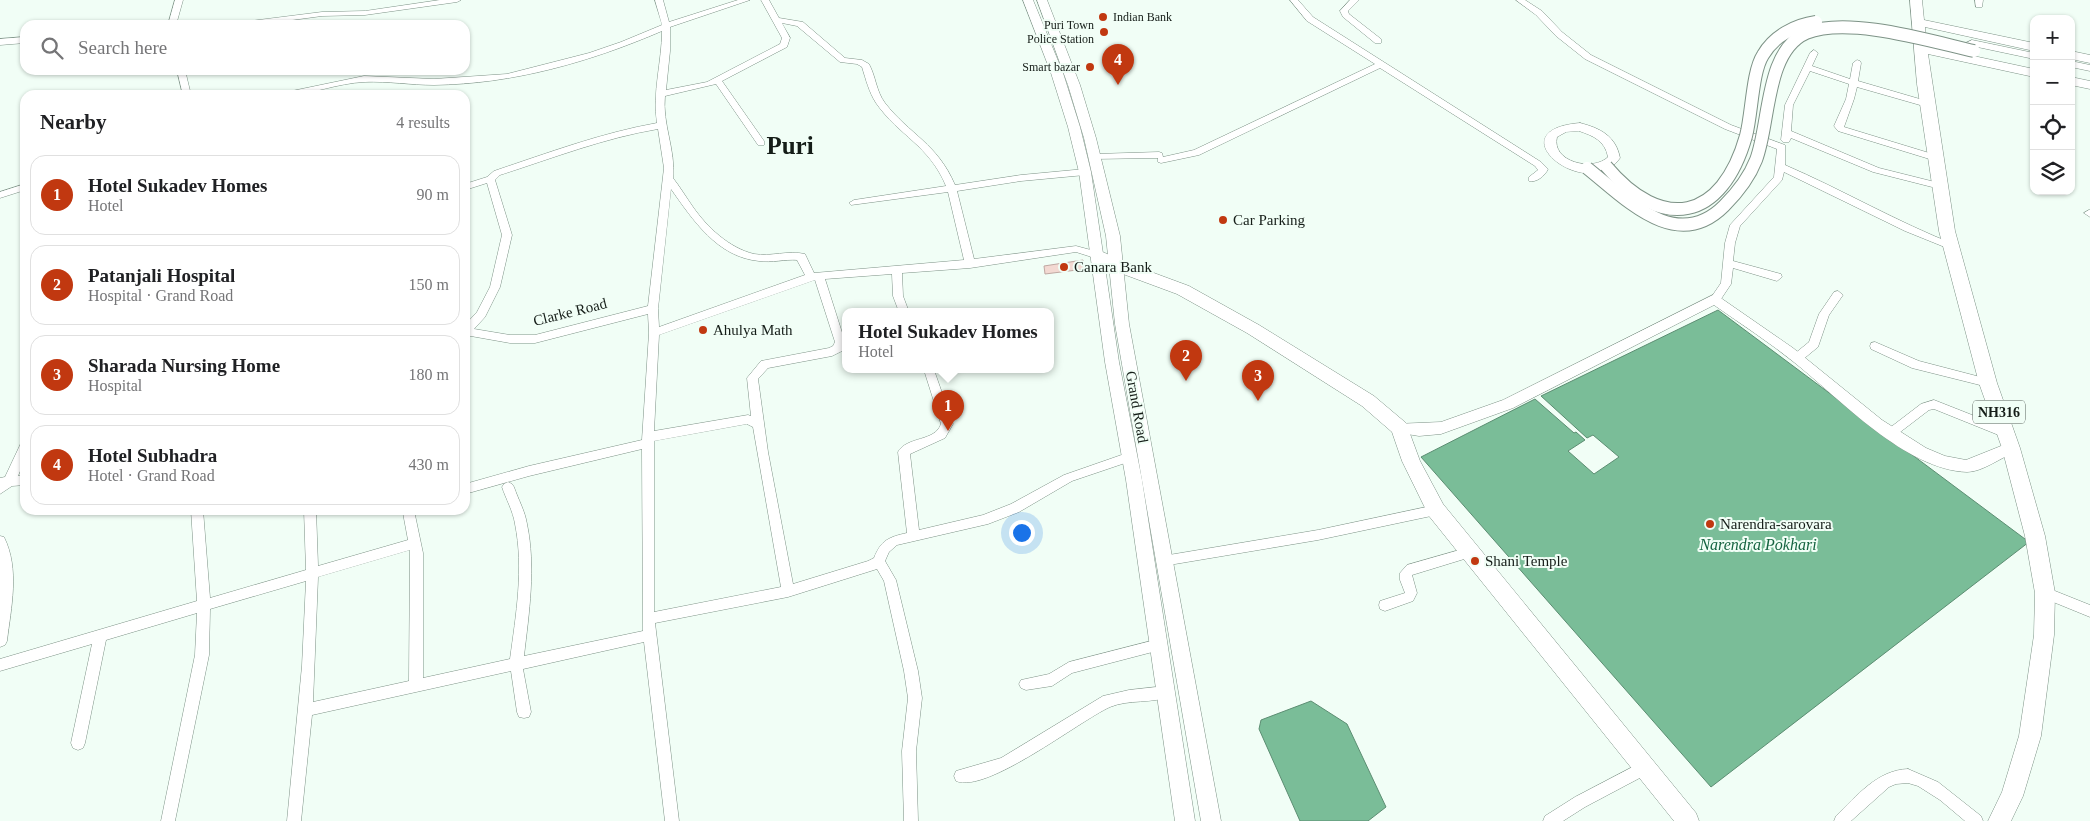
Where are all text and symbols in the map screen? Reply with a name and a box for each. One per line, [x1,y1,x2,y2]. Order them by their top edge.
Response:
place label: Indian Bank [1113,10,1172,24]
marker: Indian Bank [1097,11,1109,23]
map controls [2030,15,2075,195]
button: + [2030,15,2075,60]
place label: Puri Town Police Station [1027,18,1094,46]
search box [20,20,470,75]
marker: Puri Town Police Station [1098,26,1110,38]
icon: search [38,34,66,62]
text: Search here [78,37,167,58]
pin: 4 [1102,44,1134,85]
place label: Smart bazar [1022,60,1080,74]
button: − [2030,60,2075,105]
marker: Smart bazar [1084,61,1096,73]
button: locate [2030,105,2075,150]
text: Nearby [40,110,107,134]
text: 4 results [396,114,450,131]
district label: Puri [766,132,814,159]
button: layers [2030,150,2075,195]
text: Hotel Sukadev Homes [88,175,267,196]
text: 1 [53,186,61,203]
text: 90 m [417,186,449,203]
text: Hotel [88,197,124,214]
place label: Car Parking [1233,212,1306,228]
marker: Car Parking [1217,214,1229,226]
place label: Canara Bank [1074,259,1152,275]
marker: Canara Bank [1058,261,1070,273]
text: Patanjali Hospital [88,265,235,286]
text: 2 [53,276,61,293]
text: 150 m [409,276,449,293]
text: Hospital · Grand Road [88,287,233,304]
street label: Clarke Road [531,295,609,329]
popup [842,308,1054,373]
text: Hotel Sukadev Homes [858,321,1038,342]
place label: Ahulya Math [713,322,793,338]
marker: Ahulya Math [697,324,709,336]
pin: 2 [1170,340,1202,381]
text: Hotel [858,343,894,360]
text: Sharada Nursing Home [88,355,280,376]
pin: 3 [1242,360,1274,401]
text: 3 [53,366,61,383]
text: 180 m [409,366,449,383]
street label: Grand Road [1123,370,1151,445]
text: Hospital [88,377,142,394]
pin: 1 [932,390,964,431]
road number: NH316 [1973,401,2025,424]
text: Hotel Subhadra [88,445,217,466]
text: 4 [53,456,61,473]
text: 430 m [409,456,449,473]
text: Hotel · Grand Road [88,467,215,484]
place label: Narendra-sarovara [1720,516,1832,532]
marker: Narendra-sarovara [1704,518,1716,530]
your location [1009,520,1035,546]
water label: Narendra Pokhari [1698,536,1817,553]
place label: Shani Temple [1485,553,1568,569]
marker: Shani Temple [1469,555,1481,567]

